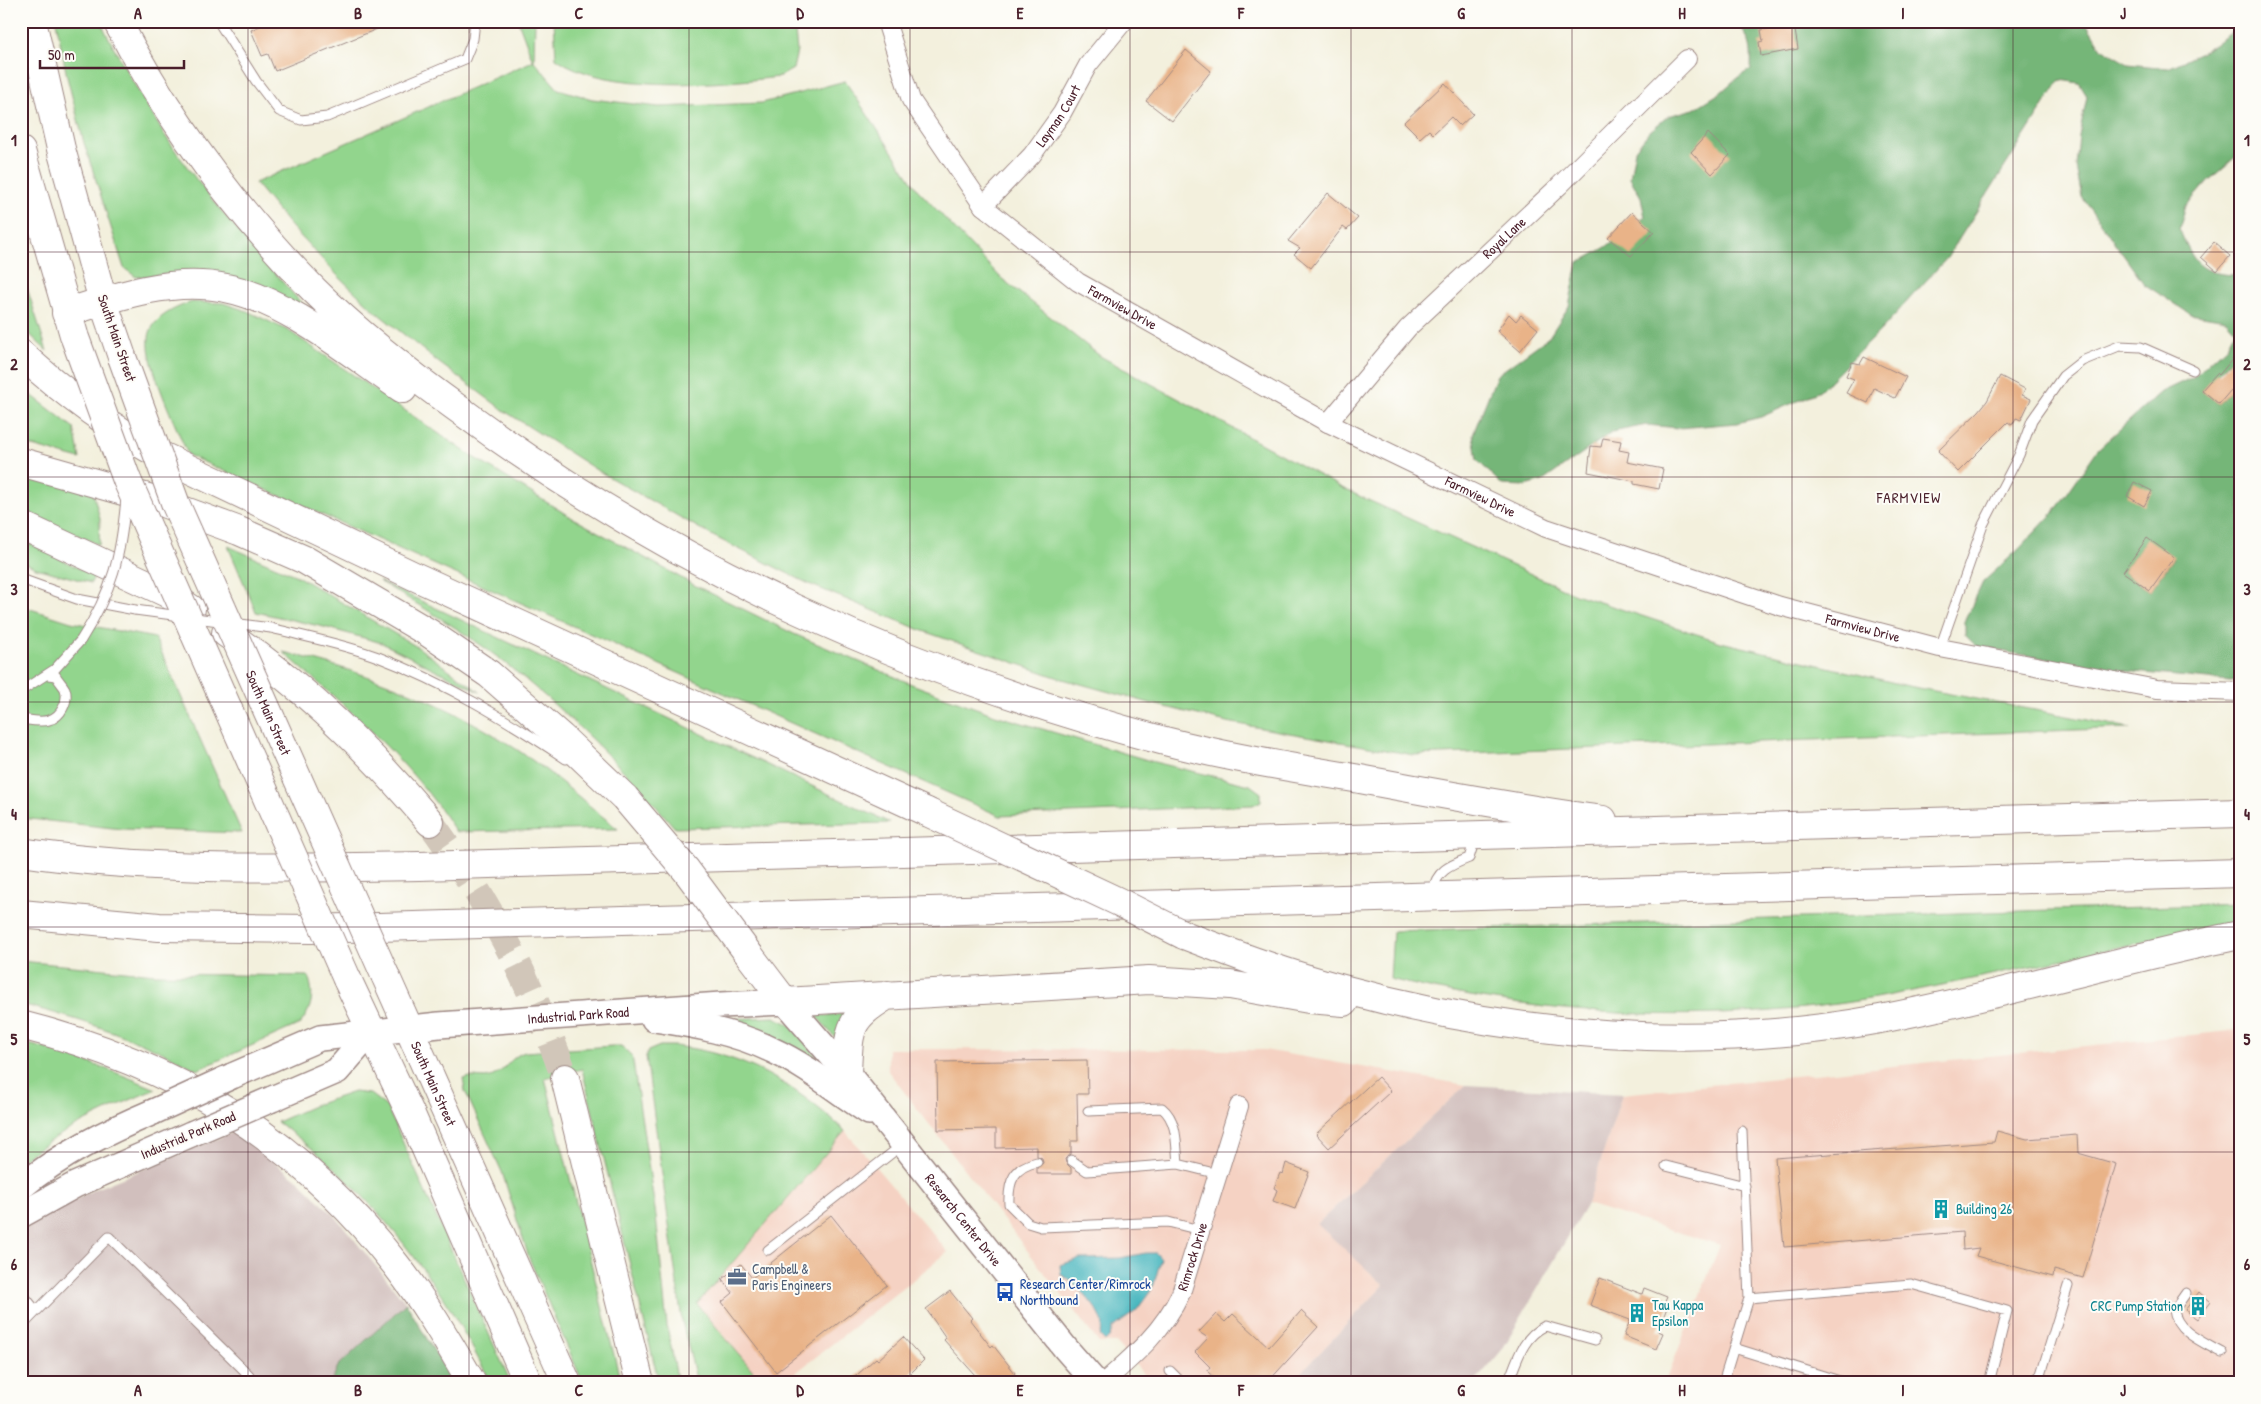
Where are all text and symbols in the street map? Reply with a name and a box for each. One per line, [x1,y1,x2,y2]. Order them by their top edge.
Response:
text: A [134,2,142,24]
text: B [354,2,362,24]
text: C [575,2,584,24]
text: D [796,2,804,24]
text: E [1016,2,1024,24]
text: F [1237,2,1245,24]
text: G [1457,2,1465,24]
text: H [1678,2,1686,24]
text: I [1901,2,1905,24]
text: J [2120,2,2126,24]
scale bar [40,38,184,70]
text: 50 m [48,44,75,65]
street label: Layman Court [1031,81,1085,150]
text: 1 [11,129,17,151]
text: 1 [2244,129,2250,151]
street label: Royal Lane [1478,212,1530,262]
street label: Farmview Drive [1084,279,1161,334]
street label: South Main Street [94,292,141,384]
text: 2 [10,353,18,375]
text: 2 [2243,353,2251,375]
street label: Farmview Drive [1441,471,1520,521]
district label: FARMVIEW [1876,487,1941,508]
text: 3 [10,578,18,600]
text: 3 [2243,578,2251,600]
street label: Farmview Drive [1823,608,1903,646]
street label: South Main Street [242,667,296,758]
text: 4 [11,803,17,825]
text: 4 [2244,803,2250,825]
street label: Industrial Park Road [527,1002,630,1028]
text: 5 [11,1028,18,1050]
text: 5 [2244,1028,2251,1050]
street label: South Main Street [407,1038,461,1129]
street label: Industrial Park Road [137,1106,239,1163]
street label: Research Center Drive [921,1169,1007,1270]
building icon: Building 26 [1930,1198,1952,1220]
place label: Building 26 [1956,1199,2012,1219]
street label: Rimrock Drive [1172,1219,1211,1293]
text: 6 [11,1253,18,1275]
text: 6 [2244,1253,2251,1275]
place label: Campbell & Paris Engineers [752,1259,832,1295]
office icon: Campbell & Paris Engineers [726,1266,748,1288]
place label: Research Center/Rimrock Northbound [1020,1274,1151,1309]
bus stop icon: Research Center/Rimrock Northbound [994,1281,1016,1303]
place label: Tau Kappa Epsilon [1652,1295,1704,1331]
building icon: CRC Pump Station [2187,1295,2209,1317]
place label: CRC Pump Station [2090,1296,2183,1316]
building icon: Tau Kappa Epsilon [1626,1302,1648,1324]
text: A [134,1379,142,1401]
text: B [354,1379,362,1401]
text: C [575,1379,584,1401]
text: D [796,1379,804,1401]
text: E [1016,1379,1024,1401]
text: F [1237,1379,1245,1401]
text: G [1457,1379,1465,1401]
text: H [1678,1379,1686,1401]
text: I [1901,1379,1905,1401]
text: J [2120,1379,2126,1401]

